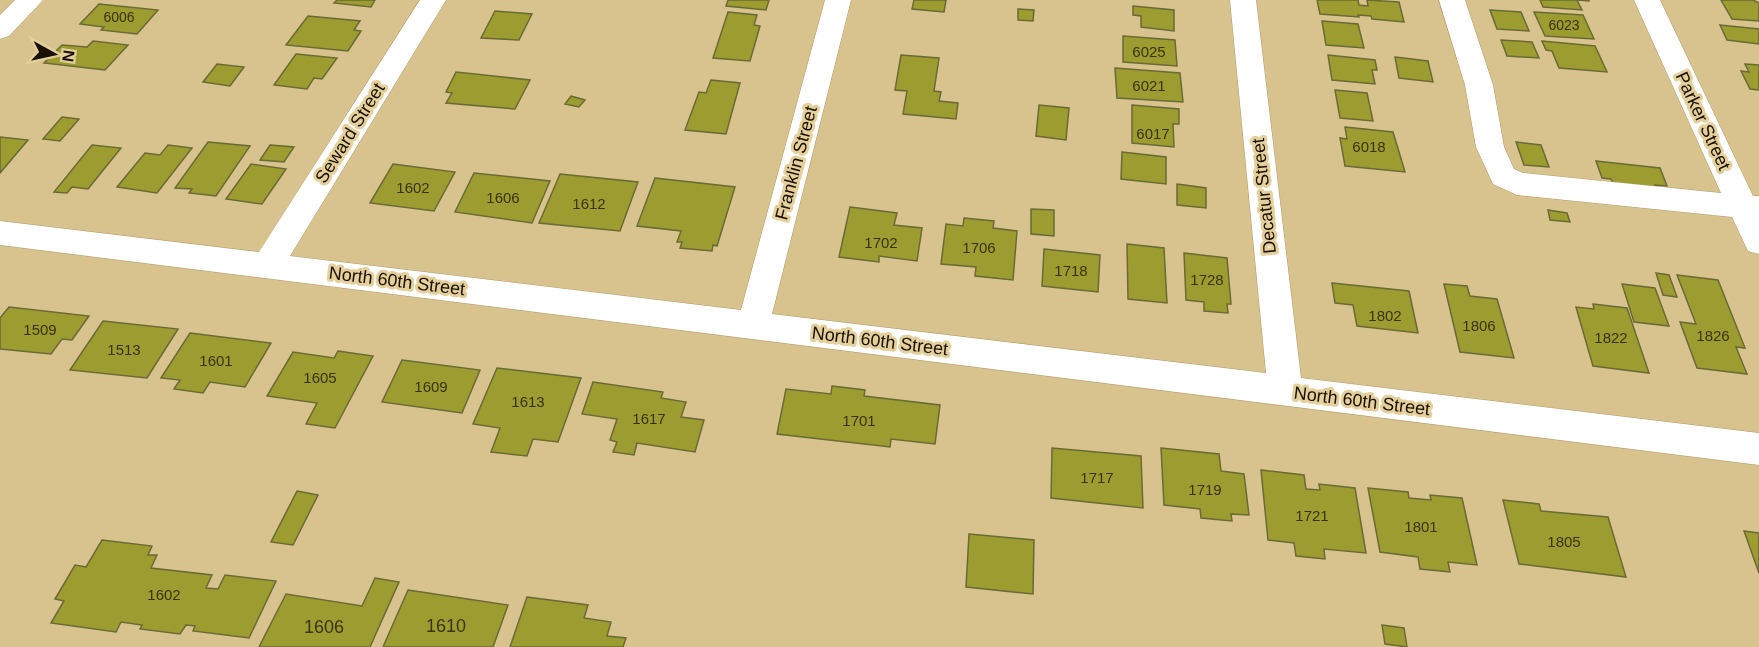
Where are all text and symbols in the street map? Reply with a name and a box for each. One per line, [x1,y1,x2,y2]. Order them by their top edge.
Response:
house number: 6006 [103,9,135,25]
house number: 6023 [1548,17,1580,33]
north arrow [24,24,84,84]
house number: 6025 [1132,43,1166,60]
text: N [59,49,78,63]
street label: Parker Street [1672,69,1734,173]
house number: 6021 [1132,77,1166,94]
street label: Seward Street [311,79,389,187]
street label: Franklin Street [771,104,821,222]
house number: 6017 [1136,125,1170,142]
street label: Decatur Street [1248,137,1280,255]
house number: 6018 [1352,138,1386,155]
house number: 1602 [396,179,430,196]
house number: 1606 [486,189,520,206]
house number: 1612 [572,195,606,212]
house number: 1702 [864,234,898,251]
house number: 1706 [962,239,996,256]
house number: 1718 [1054,262,1088,279]
street label: North 60th Street [328,263,466,299]
house number: 1728 [1190,271,1224,288]
house number: 1802 [1368,307,1402,324]
house number: 1806 [1462,317,1496,334]
house number: 1509 [23,321,57,338]
street label: North 60th Street [811,323,949,359]
house number: 1826 [1696,327,1730,344]
house number: 1822 [1594,329,1628,346]
house number: 1513 [107,341,141,358]
house number: 1601 [199,352,233,369]
house number: 1605 [303,369,337,386]
house number: 1609 [414,378,448,395]
street label: North 60th Street [1293,383,1431,419]
house number: 1613 [511,393,545,410]
house number: 1617 [632,410,666,427]
house number: 1701 [842,412,876,429]
house number: 1717 [1080,469,1114,486]
house number: 1719 [1188,481,1222,498]
house number: 1721 [1295,507,1329,524]
house number: 1801 [1404,518,1438,535]
house number: 1805 [1547,533,1581,550]
house number: 1602 [147,586,181,603]
house number: 1610 [426,616,466,636]
house number: 1606 [304,617,344,637]

